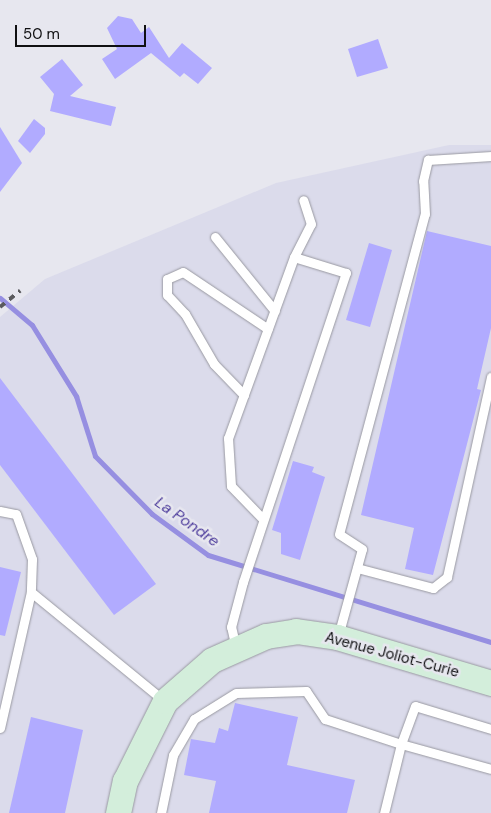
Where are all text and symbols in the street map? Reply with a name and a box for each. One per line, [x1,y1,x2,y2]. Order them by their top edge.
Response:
scale bar [18,15,149,47]
text: 50 m [23,24,60,44]
water label: La Pondre [151,493,223,551]
street label: Avenue Joliot-Curie [323,628,461,682]

